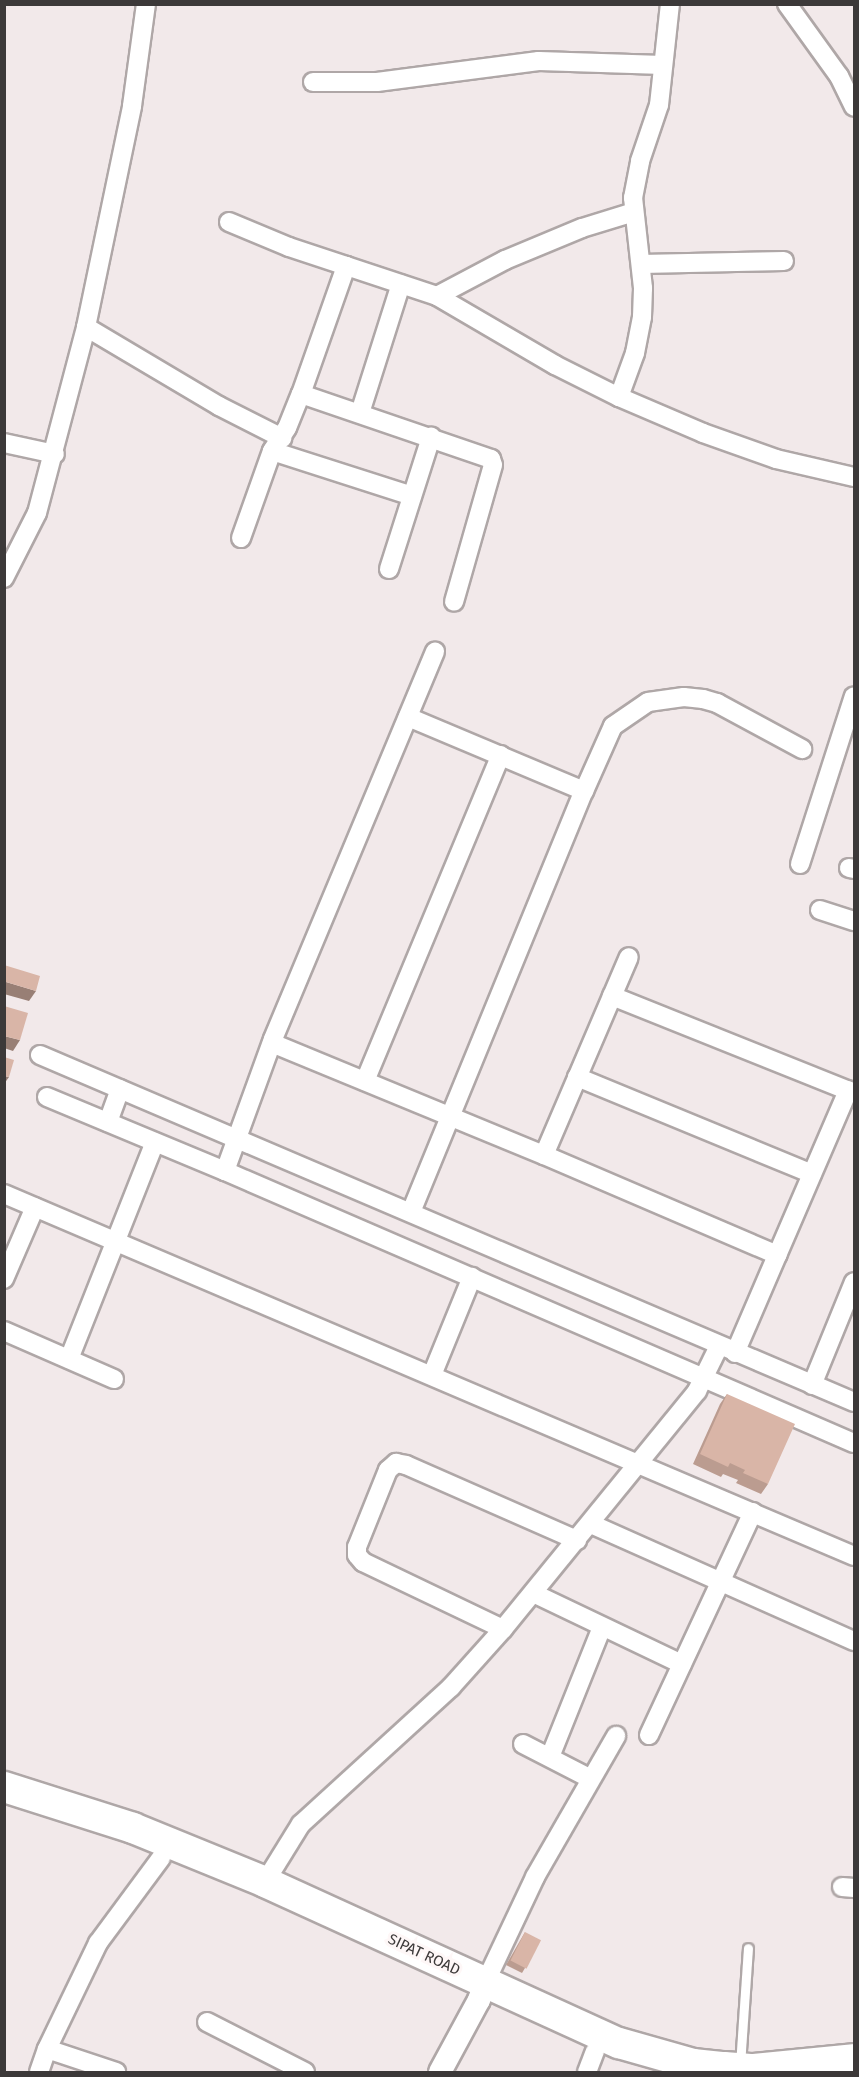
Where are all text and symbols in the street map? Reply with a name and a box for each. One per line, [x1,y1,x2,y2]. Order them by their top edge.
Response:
street label: SIPAT ROAD [385,1930,463,1980]

